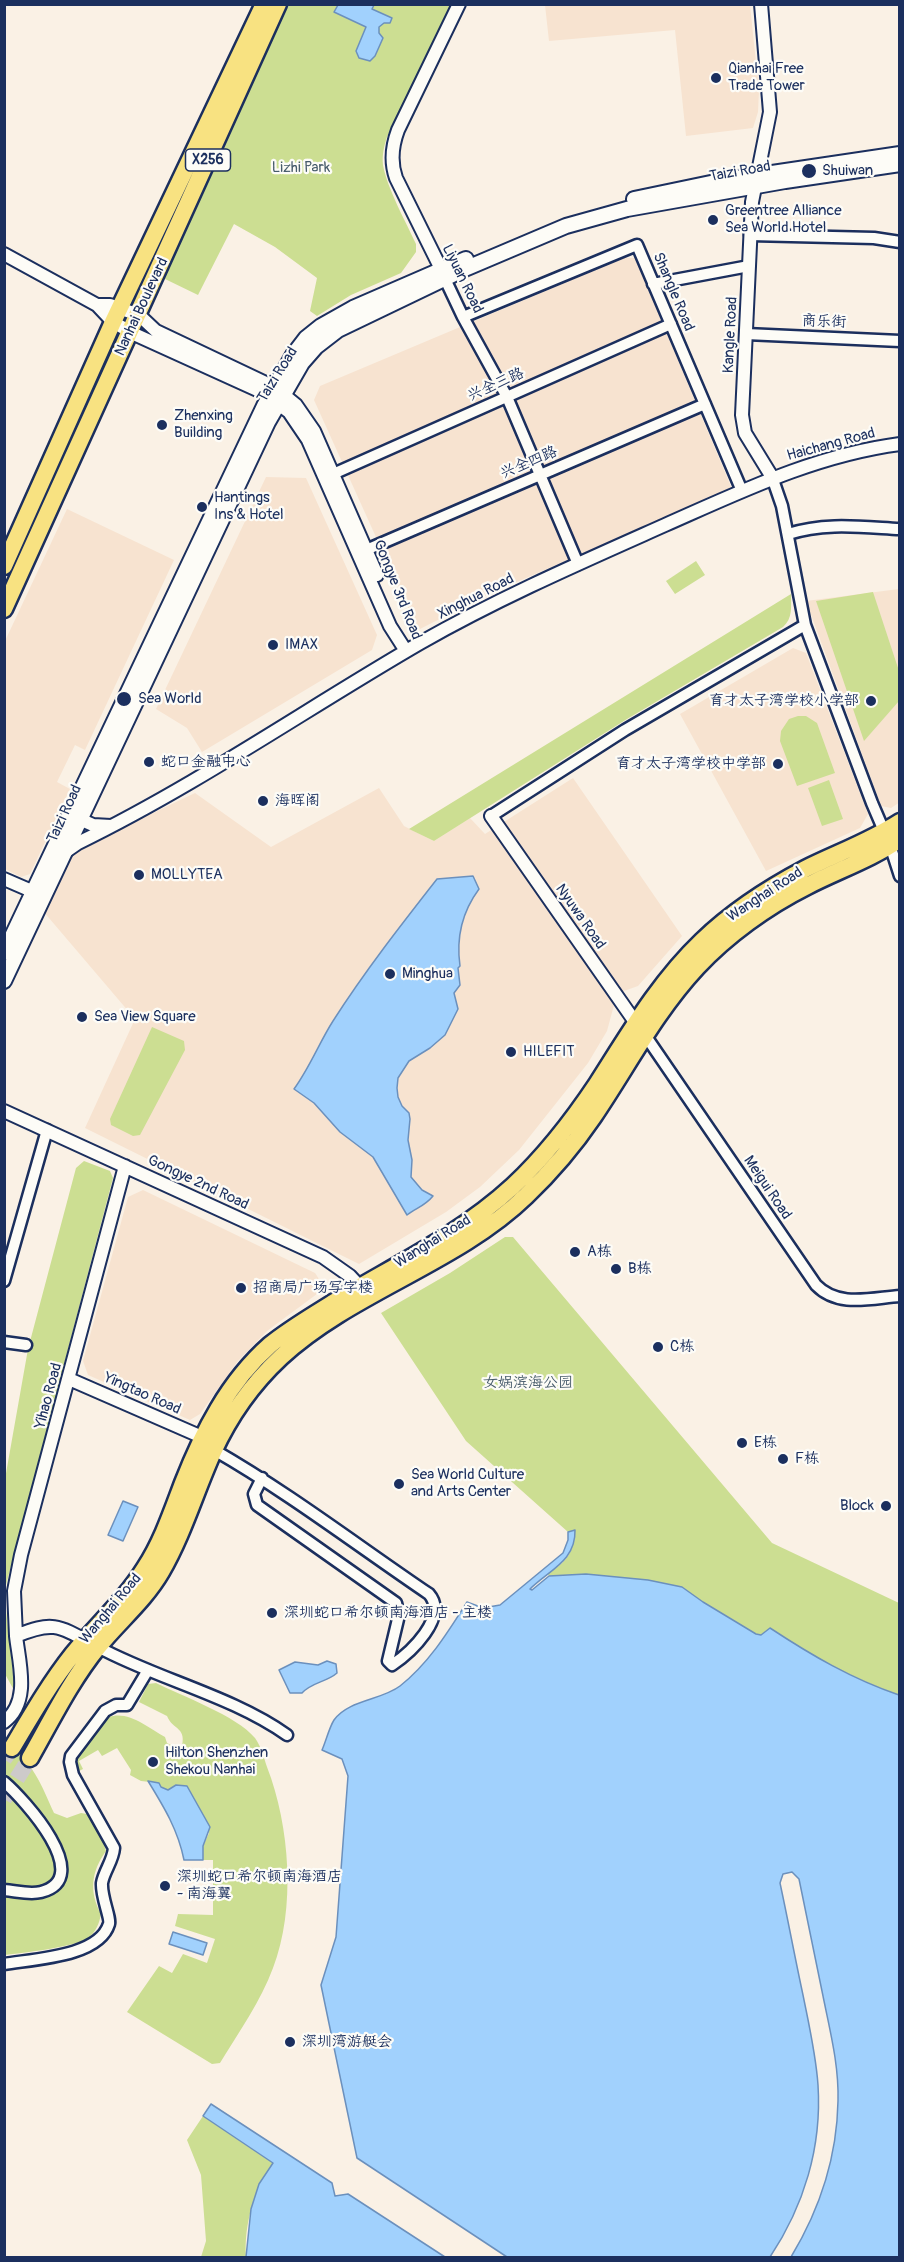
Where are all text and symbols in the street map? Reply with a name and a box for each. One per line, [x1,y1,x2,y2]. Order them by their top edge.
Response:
place label: Qianhai Free Trade Tower [728,60,805,95]
marker: Qianhai Free Trade Tower [709,71,723,85]
road number: X256 [186,149,230,171]
street label: Taizi Road [708,158,772,186]
park label: Lizhi Park [272,159,330,177]
marker: Shuiwan [800,162,818,180]
place label: Shuiwan [822,162,873,180]
place label: Greentree Alliance Sea World Hotel [725,202,842,237]
marker: Greentree Alliance Sea World Hotel [706,213,720,227]
street label: Liyuan Road [438,242,486,316]
street label: Shangle Road [648,250,698,334]
street label: Nanhai Boulevard [111,255,173,359]
street label: Kangle Road [720,296,742,374]
street label: 商乐街 [801,312,847,332]
street label: Taizi Road [254,344,302,406]
street label: 兴全三路 [465,365,527,405]
place label: Zhenxing Building [174,407,233,442]
marker: Zhenxing Building [155,418,169,432]
street label: Haichang Road [785,425,877,465]
street label: 兴全四路 [498,443,560,483]
place label: Hantings Ins & Hotel [214,489,284,524]
marker: Hantings Ins & Hotel [195,500,209,514]
street label: Gongye 3rd Road [369,538,425,642]
street label: Xinghua Road [435,570,517,624]
place label: IMAX [285,636,318,654]
marker: IMAX [266,638,280,652]
marker: Sea World [115,690,133,708]
place label: Sea World [138,690,202,708]
place label: 育才太子湾学校小学部 [709,692,859,710]
marker: 育才太子湾学校小学部 [864,694,878,708]
place label: 蛇口金融中心 [161,753,251,771]
marker: 蛇口金融中心 [142,755,156,769]
place label: 育才太子湾学校中学部 [616,755,766,773]
marker: 育才太子湾学校中学部 [771,757,785,771]
street label: Taizi Road [44,782,86,846]
place label: 海晖阁 [275,792,320,810]
marker: 海晖阁 [256,794,270,808]
street label: Wanghai Road [724,864,806,926]
place label: MOLLYTEA [151,866,223,884]
marker: MOLLYTEA [132,868,146,882]
street label: Nyuwa Road [551,881,609,953]
place label: Minghua [402,965,453,983]
marker: Minghua [383,967,397,981]
place label: Sea View Square [94,1008,196,1026]
marker: Sea View Square [75,1010,89,1024]
place label: HILEFIT [523,1043,575,1061]
marker: HILEFIT [504,1045,518,1059]
street label: Gongye 2nd Road [145,1152,251,1214]
street label: Meigui Road [739,1153,795,1223]
street label: Wanghai Road [392,1211,474,1273]
place label: A栋 [587,1243,612,1261]
marker: A栋 [568,1245,582,1259]
place label: B栋 [628,1260,651,1278]
marker: B栋 [609,1262,623,1276]
place label: 招商局广场写字楼 [253,1279,373,1297]
marker: 招商局广场写字楼 [234,1281,248,1295]
place label: C栋 [670,1338,694,1356]
marker: C栋 [651,1340,665,1354]
street label: Yihao Road [32,1361,66,1431]
street label: Yingtao Road [101,1369,183,1419]
park label: 女娲滨海公园 [483,1374,573,1392]
place label: E栋 [754,1434,777,1452]
marker: E栋 [735,1436,749,1450]
place label: F栋 [795,1450,819,1468]
marker: F栋 [776,1452,790,1466]
place label: Sea World Culture and Arts Center [411,1466,524,1501]
marker: Sea World Culture and Arts Center [392,1477,406,1491]
place label: Block [840,1497,874,1515]
marker: Block [879,1499,893,1513]
street label: Wanghai Road [76,1570,146,1648]
place label: 深圳蛇口希尔顿南海酒店 - 主楼 [284,1604,492,1622]
marker: 深圳蛇口希尔顿南海酒店 - 主楼 [265,1606,279,1620]
place label: Hilton Shenzhen Shekou Nanhai [165,1744,268,1779]
marker: Hilton Shenzhen Shekou Nanhai [146,1755,160,1769]
place label: 深圳蛇口希尔顿南海酒店 - 南海翼 [177,1868,342,1903]
marker: 深圳蛇口希尔顿南海酒店 - 南海翼 [158,1879,172,1893]
place label: 深圳湾游艇会 [302,2033,392,2051]
marker: 深圳湾游艇会 [283,2035,297,2049]

